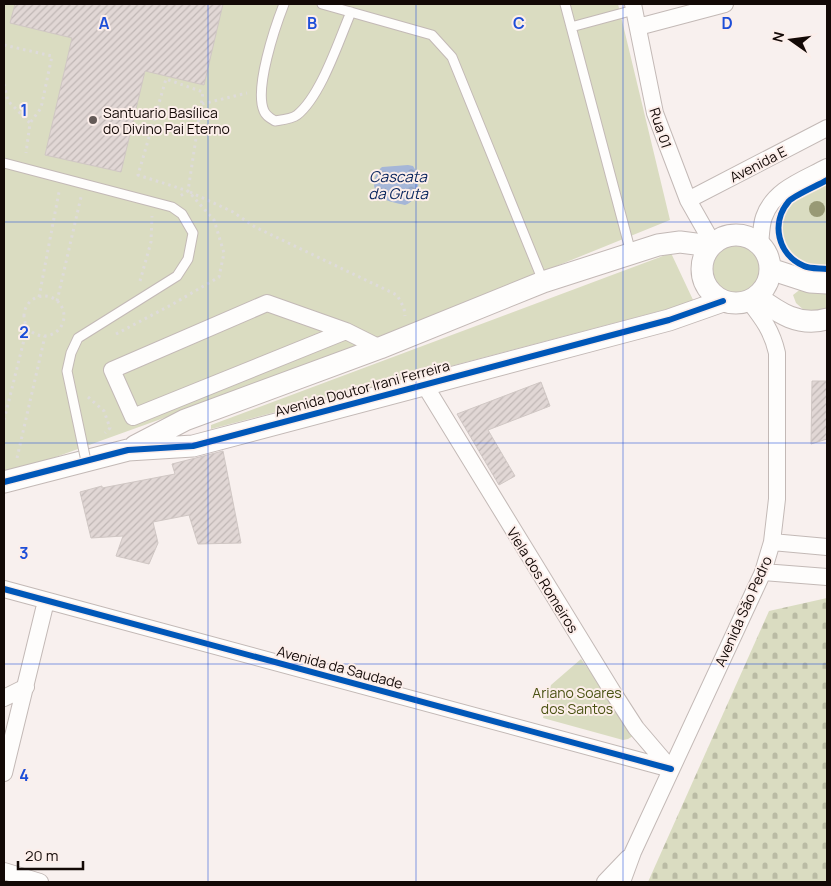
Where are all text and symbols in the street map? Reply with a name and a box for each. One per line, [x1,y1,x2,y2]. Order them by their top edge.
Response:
text: A [99,12,110,34]
text: B [307,12,317,34]
text: C [513,12,525,34]
text: D [721,12,733,34]
north arrow [766,15,816,65]
text: N [767,30,788,44]
text: 1 [20,99,28,121]
place label: Santuario Basílica do Divino Pai Eterno [103,103,230,138]
street label: Rua 01 [646,105,676,151]
marker: Santuario Basílica do Divino Pai Eterno [87,114,99,126]
street label: Avenida E [726,142,790,186]
water label: Cascata da Gruta [368,166,428,204]
text: 2 [19,321,29,343]
street label: Avenida Doutor Irani Ferreira [273,356,451,420]
street label: Viela dos Romeiros [503,524,583,636]
text: 3 [19,542,29,564]
street label: Avenida São Pedro [710,553,776,669]
street label: Avenida da Saudade [275,641,405,693]
park label: Ariano Soares dos Santos [532,683,622,718]
text: 4 [19,764,29,786]
scale bar [18,838,82,870]
text: 20 m [25,845,58,866]

